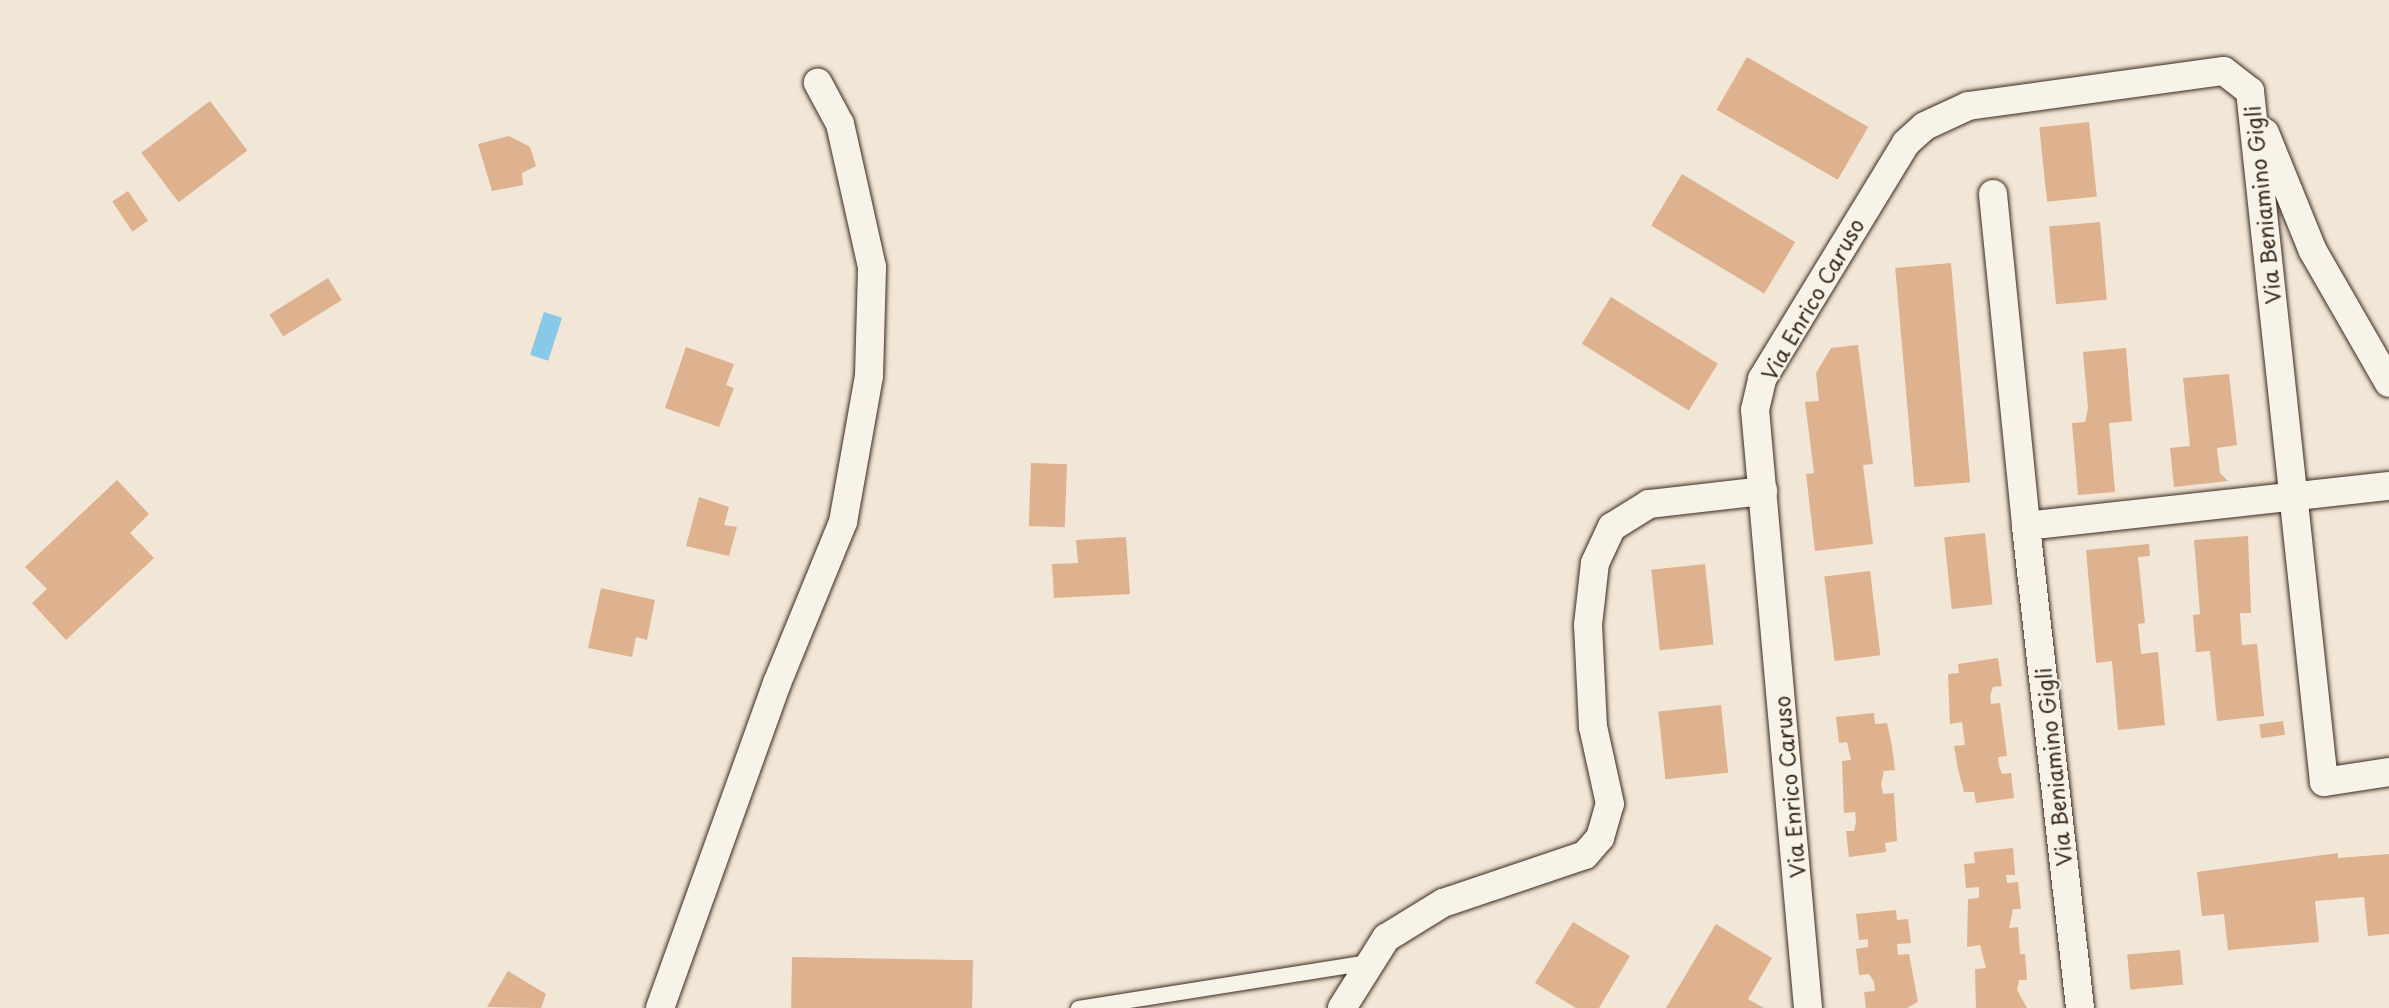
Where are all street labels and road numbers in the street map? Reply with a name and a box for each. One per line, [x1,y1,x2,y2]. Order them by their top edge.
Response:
street label: Via Beniamino Gigli [2239,104,2285,306]
street label: Via Enrico Caruso [1756,214,1868,384]
street label: Via Beniamino Gigli [2030,666,2076,868]
street label: Via Enrico Caruso [1769,695,1809,879]

